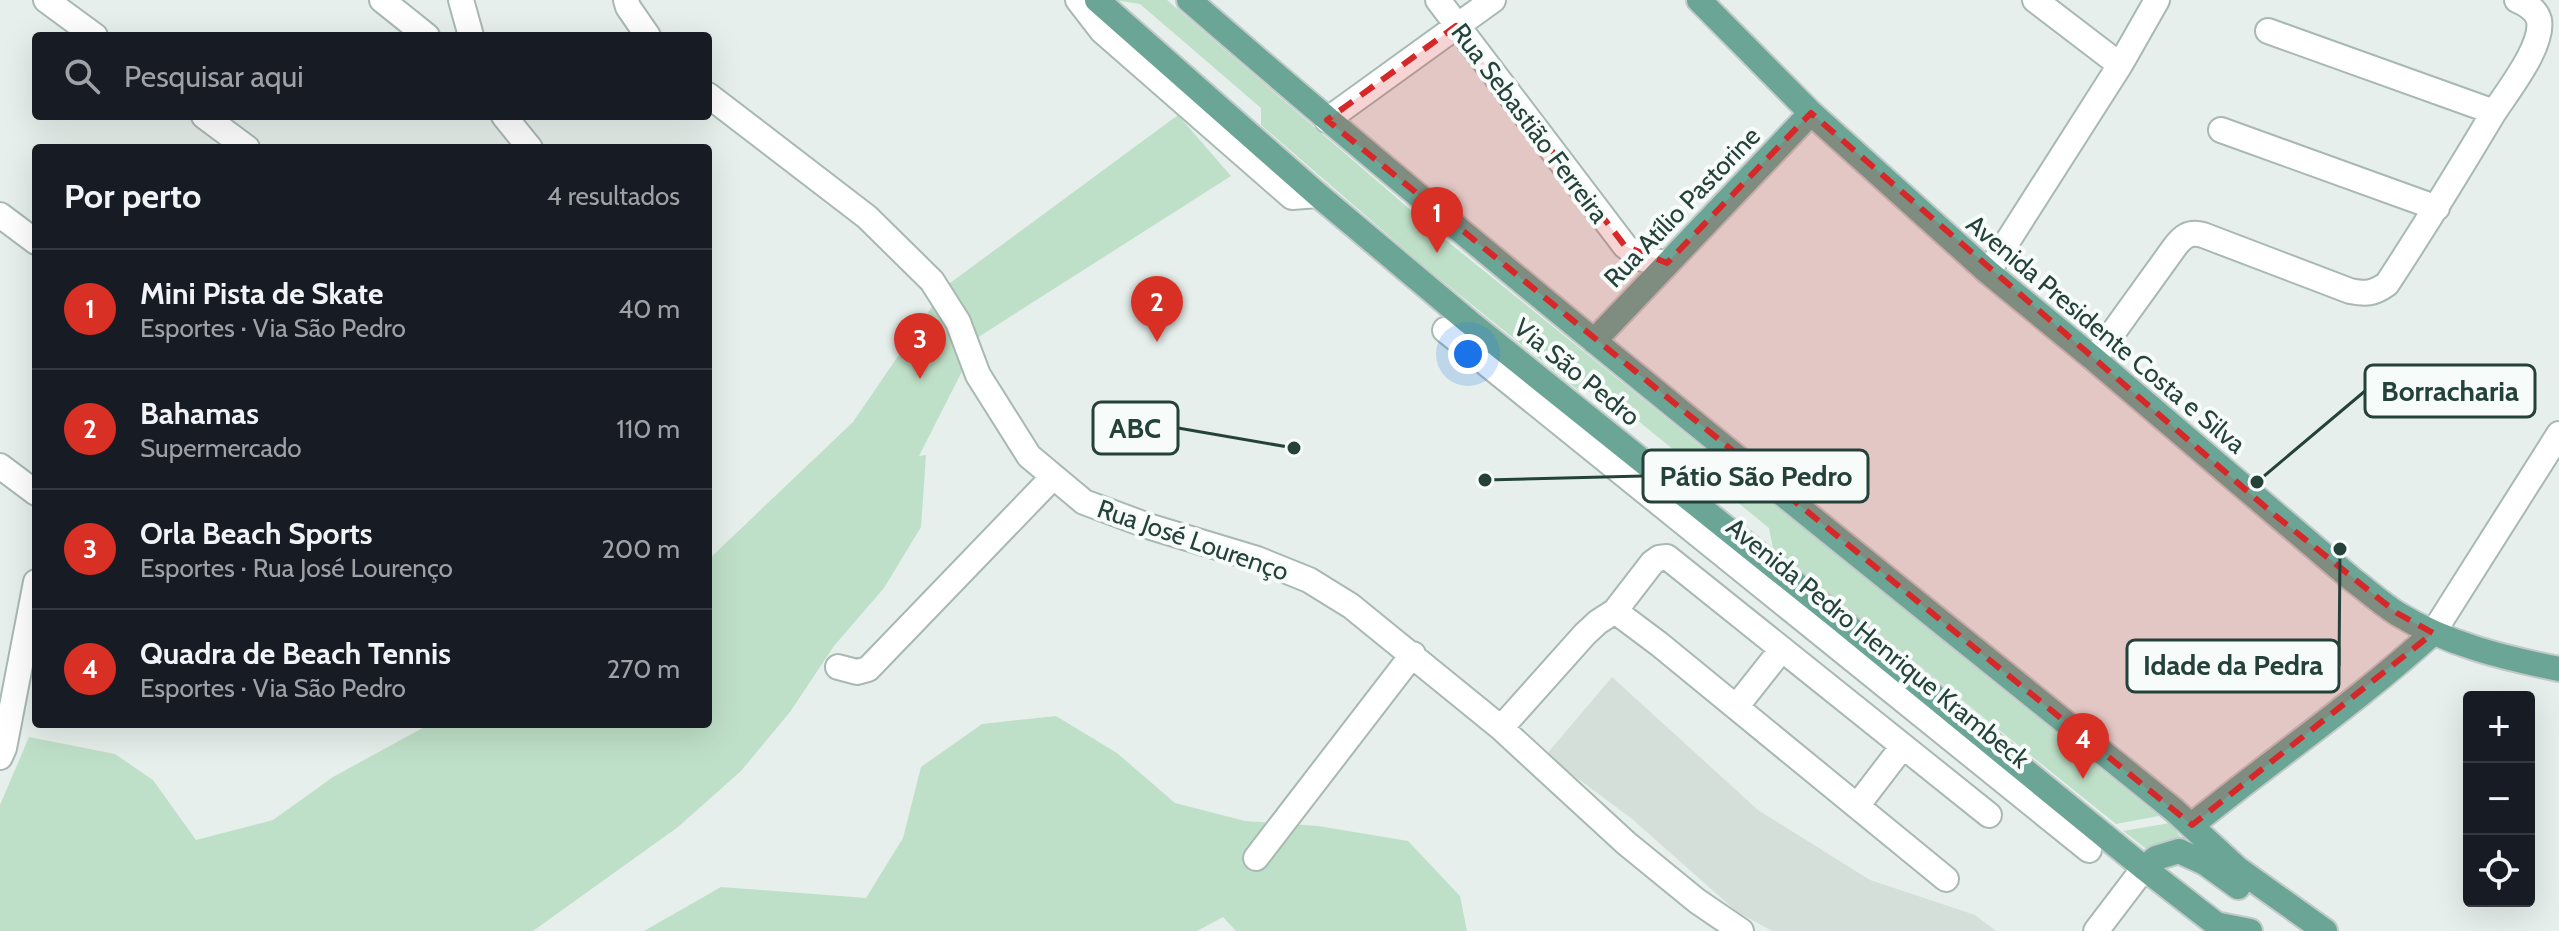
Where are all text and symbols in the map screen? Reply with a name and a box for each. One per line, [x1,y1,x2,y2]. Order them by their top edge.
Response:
street label: Rua Sebastião Ferreira [1445,17,1616,230]
search box [32,32,712,120]
icon: search [60,54,104,98]
text: Pesquisar aqui [124,58,304,95]
street label: Rua Atílio Pastorine [1597,120,1767,294]
text: Por perto [64,175,201,217]
text: 4 resultados [547,180,680,212]
pin: 1 [1411,187,1463,253]
street label: Avenida Presidente Costa e Silva [1960,208,2252,460]
text: Mini Pista de Skate [140,275,383,312]
pin: 2 [1131,276,1183,342]
text: 1 [85,293,95,325]
text: 40 m [618,293,680,325]
street label: Via São Pedro [1507,311,1647,433]
text: Esportes · Via São Pedro [140,312,406,344]
pin: 3 [894,313,946,379]
your location [1448,334,1488,374]
callout: Borracharia [2365,365,2535,417]
text: Borracharia [2381,374,2519,408]
text: Bahamas [140,395,259,432]
callout: ABC [1093,402,1178,454]
text: ABC [1109,411,1161,445]
text: 2 [83,413,97,445]
text: 110 m [616,413,680,445]
text: Supermercado [140,432,302,464]
callout: Pátio São Pedro [1643,450,1868,502]
text: Pátio São Pedro [1660,459,1852,493]
street label: Rua José Lourenço [1093,492,1293,588]
street label: Avenida Pedro Henrique Krambeck [1720,511,2036,775]
text: Orla Beach Sports [140,515,373,552]
text: 3 [83,533,97,565]
text: 200 m [601,533,680,565]
text: Esportes · Rua José Lourenço [140,552,453,584]
text: Quadra de Beach Tennis [140,635,451,672]
callout: Idade da Pedra [2127,640,2339,692]
text: Idade da Pedra [2143,648,2323,682]
text: 4 [82,653,98,685]
text: 270 m [607,653,680,685]
text: Esportes · Via São Pedro [140,672,406,704]
map controls [2463,691,2535,907]
button: + [2463,691,2535,763]
pin: 4 [2057,713,2109,779]
button: − [2463,763,2535,835]
button: locate [2463,835,2535,907]

